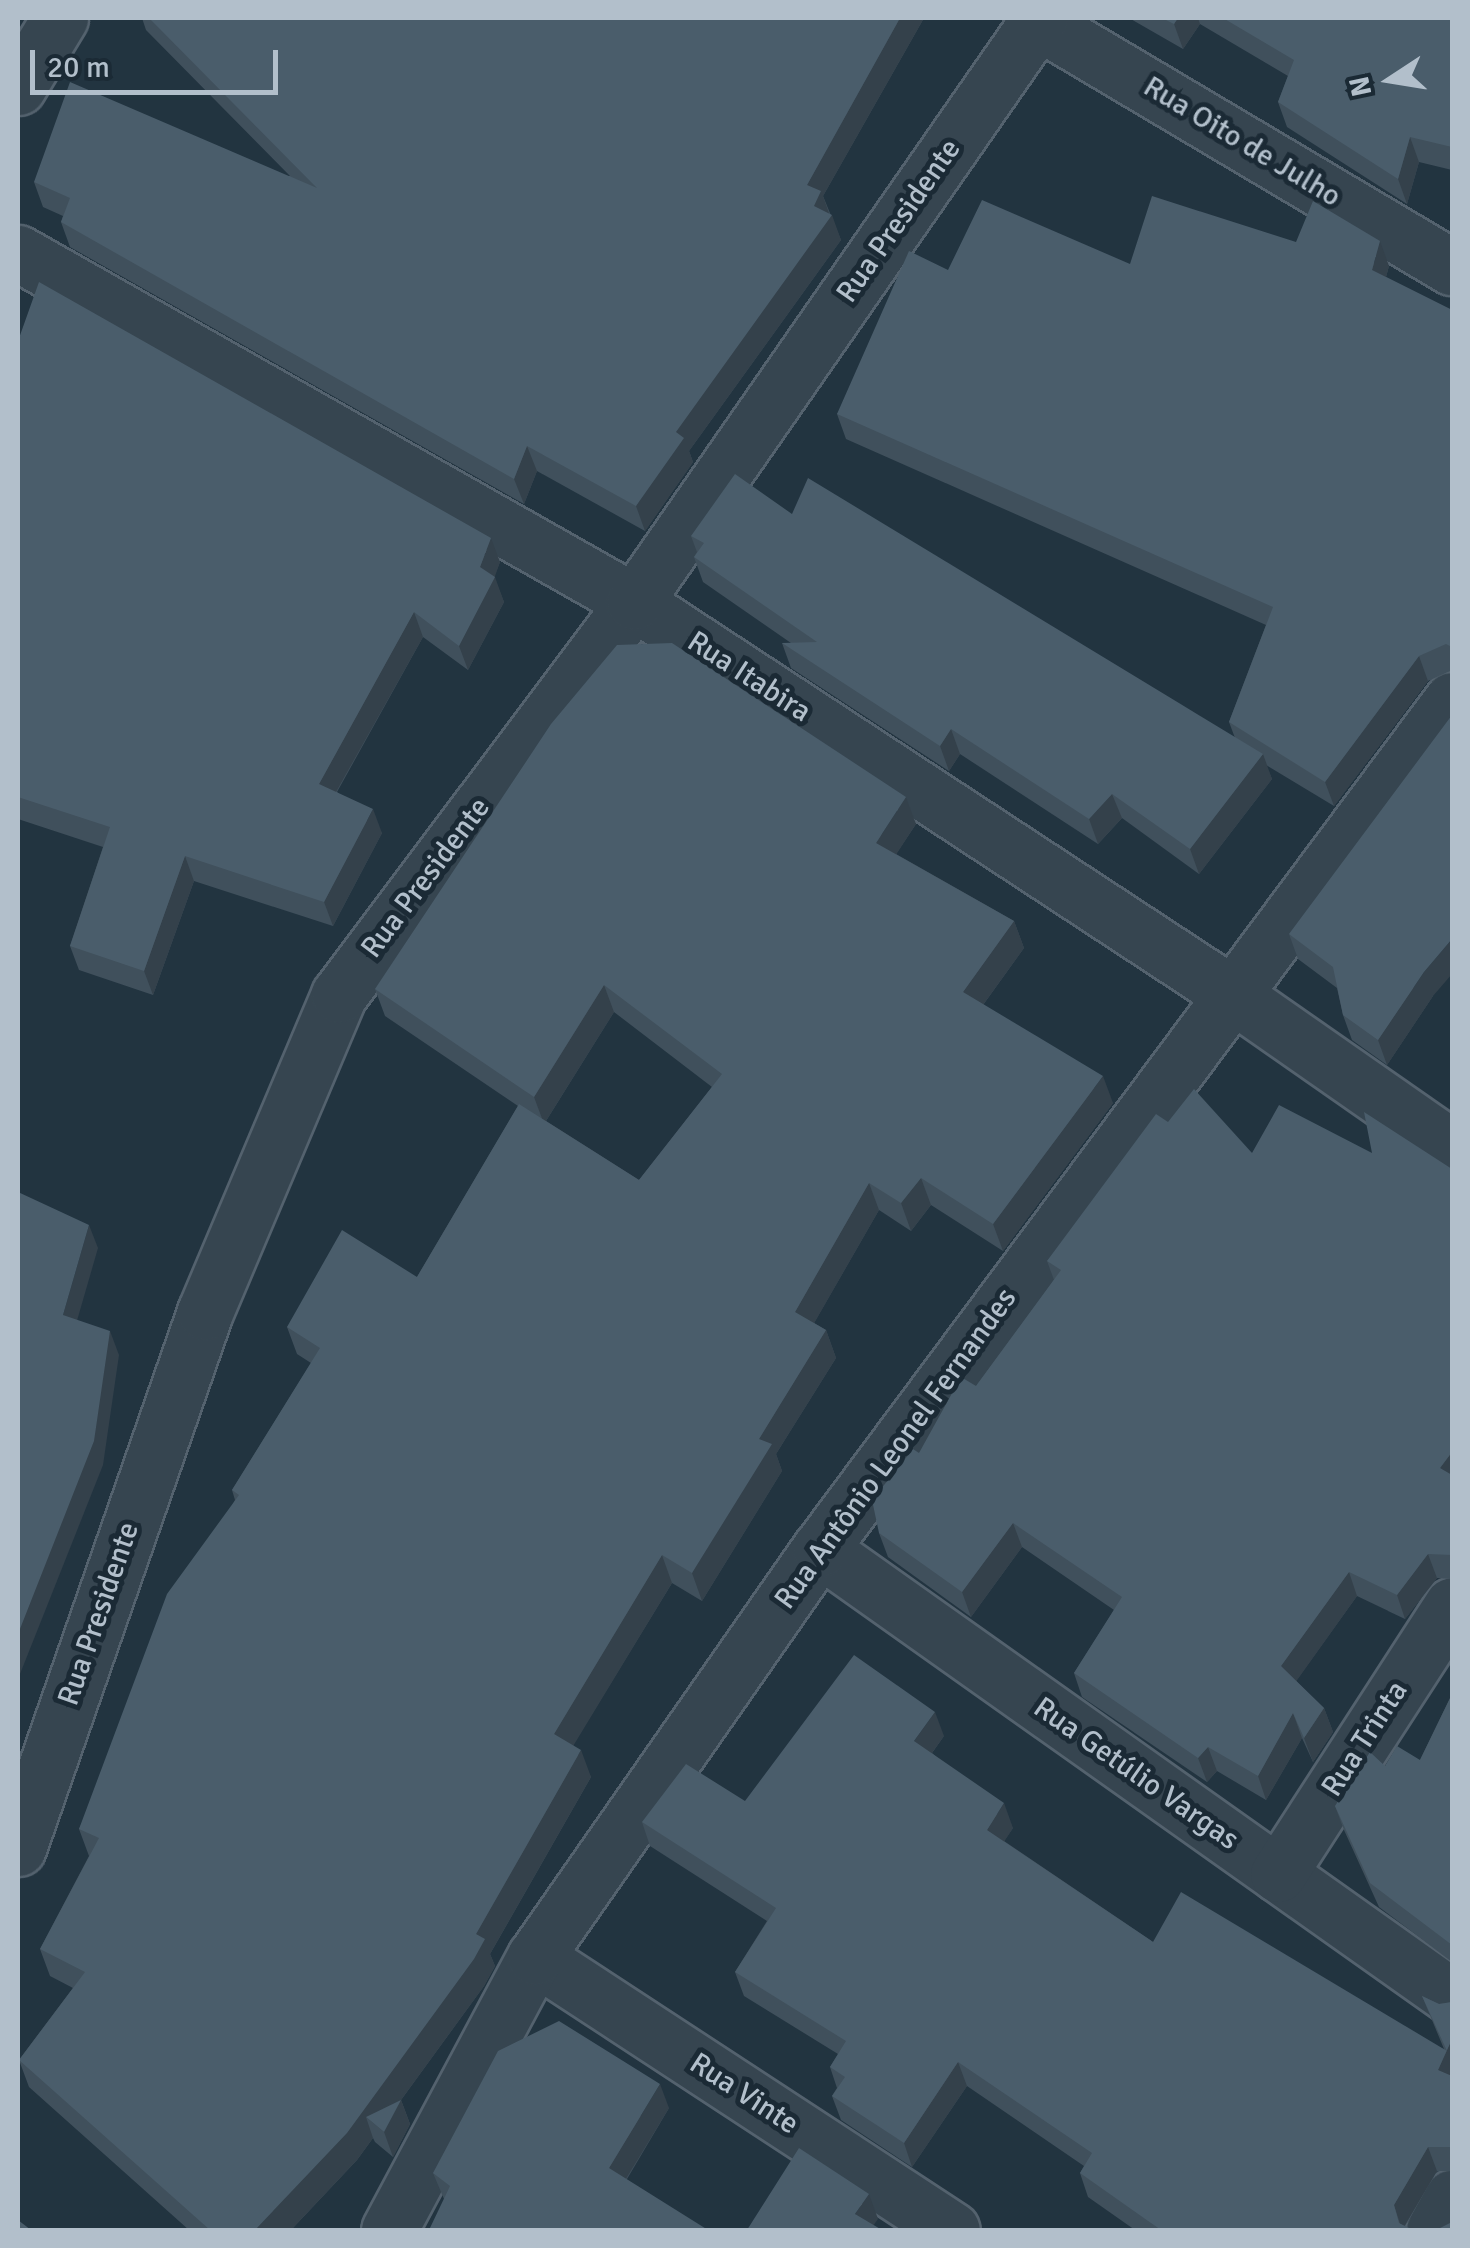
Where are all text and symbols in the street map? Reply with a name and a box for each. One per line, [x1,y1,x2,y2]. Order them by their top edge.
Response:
scale bar [35,30,282,92]
north arrow [1340,30,1440,130]
text: 20 m [47,49,110,86]
street label: Rua Oito de Julho [1137,69,1347,215]
text: N [1342,73,1379,99]
street label: Rua Presidente [829,132,969,310]
street label: Rua Itabira [680,624,818,730]
street label: Rua Presidente [354,791,498,965]
street label: Rua Antônio Leonel Fernandes [767,1282,1025,1616]
street label: Rua Presidente [51,1518,147,1710]
street label: Rua Trinta [1314,1674,1416,1804]
street label: Rua Getúlio Vargas [1027,1690,1245,1858]
street label: Rua Vinte [683,2046,805,2142]

